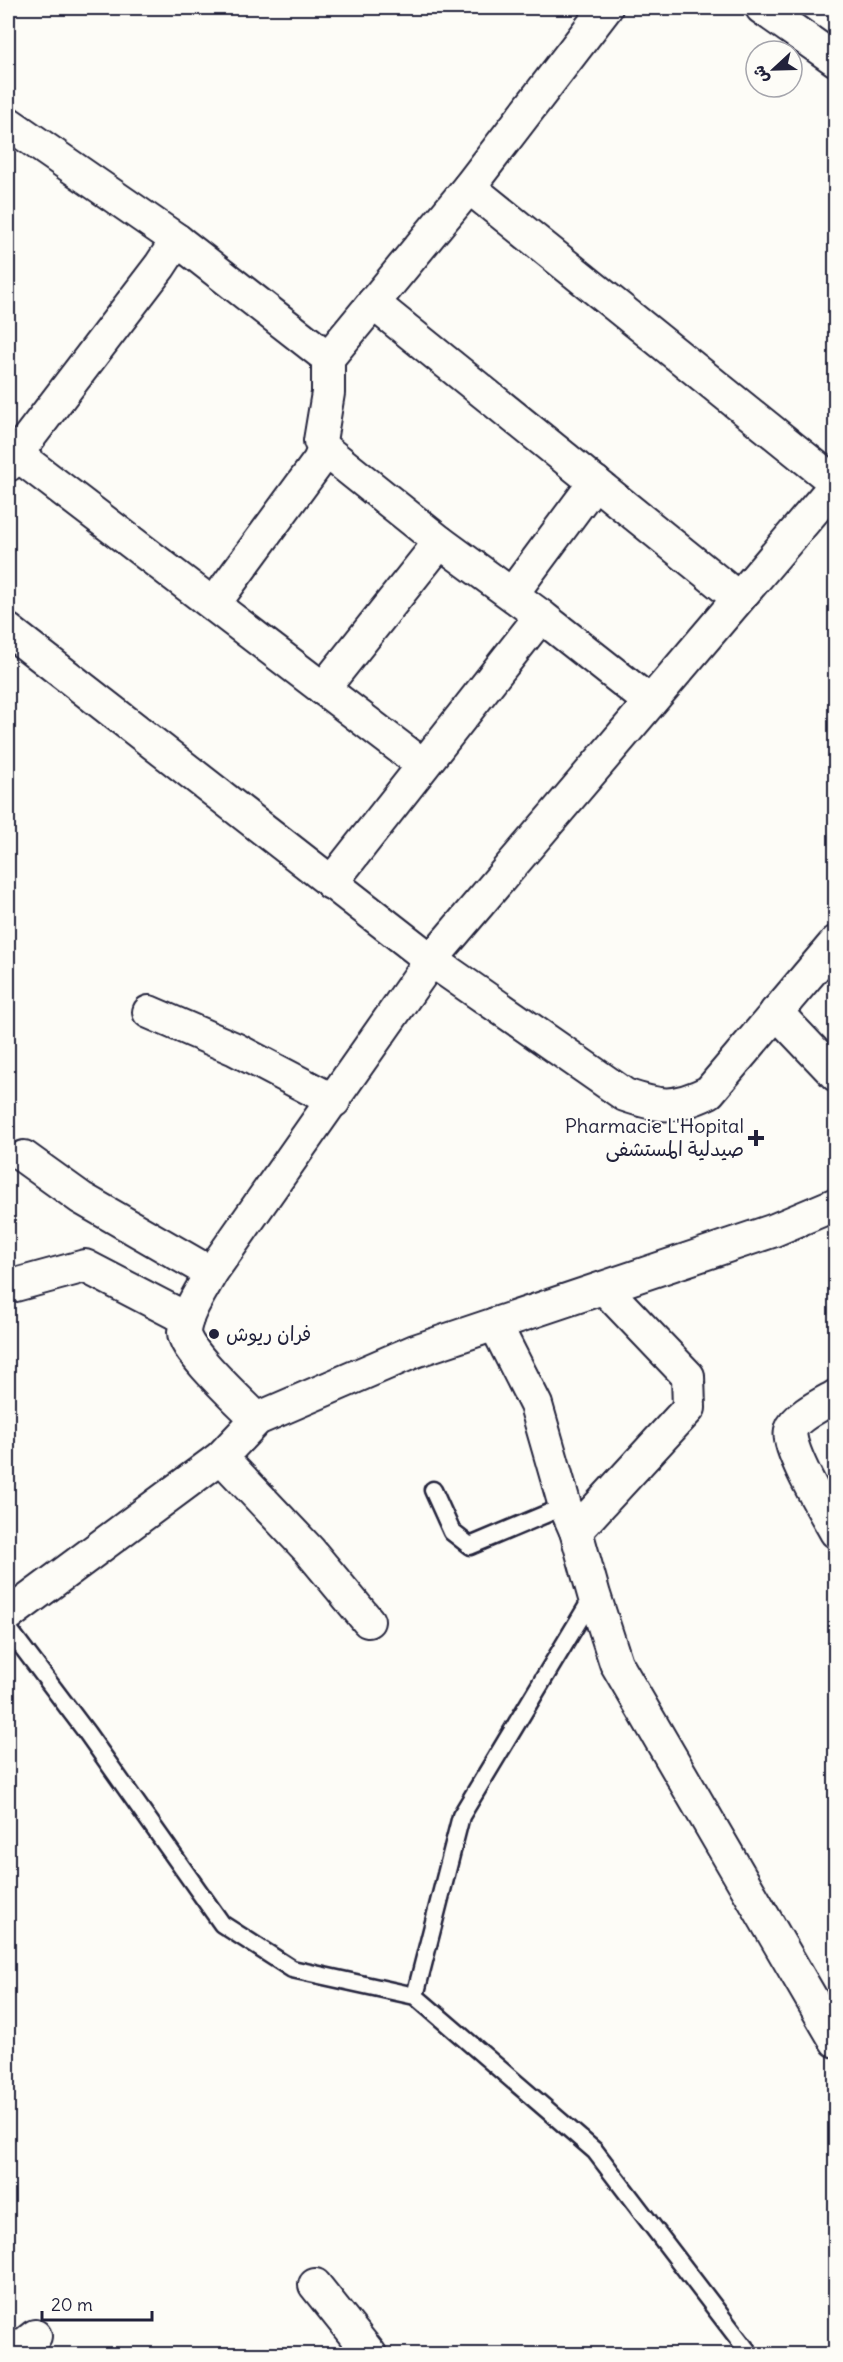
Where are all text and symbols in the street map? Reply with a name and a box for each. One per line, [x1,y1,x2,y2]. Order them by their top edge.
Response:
north arrow [744,39,804,99]
text: ش [748,63,773,87]
place label: Pharmacie L'Hopital صيدلية المستشفى [565,1113,744,1162]
marker: Pharmacie L'Hopital صيدلية المستشفى [749,1131,763,1145]
place label: فران ريوش [226,1321,311,1346]
marker: فران ريوش [207,1327,221,1341]
scale bar [42,2284,152,2322]
text: 20 m [51,2293,93,2316]

